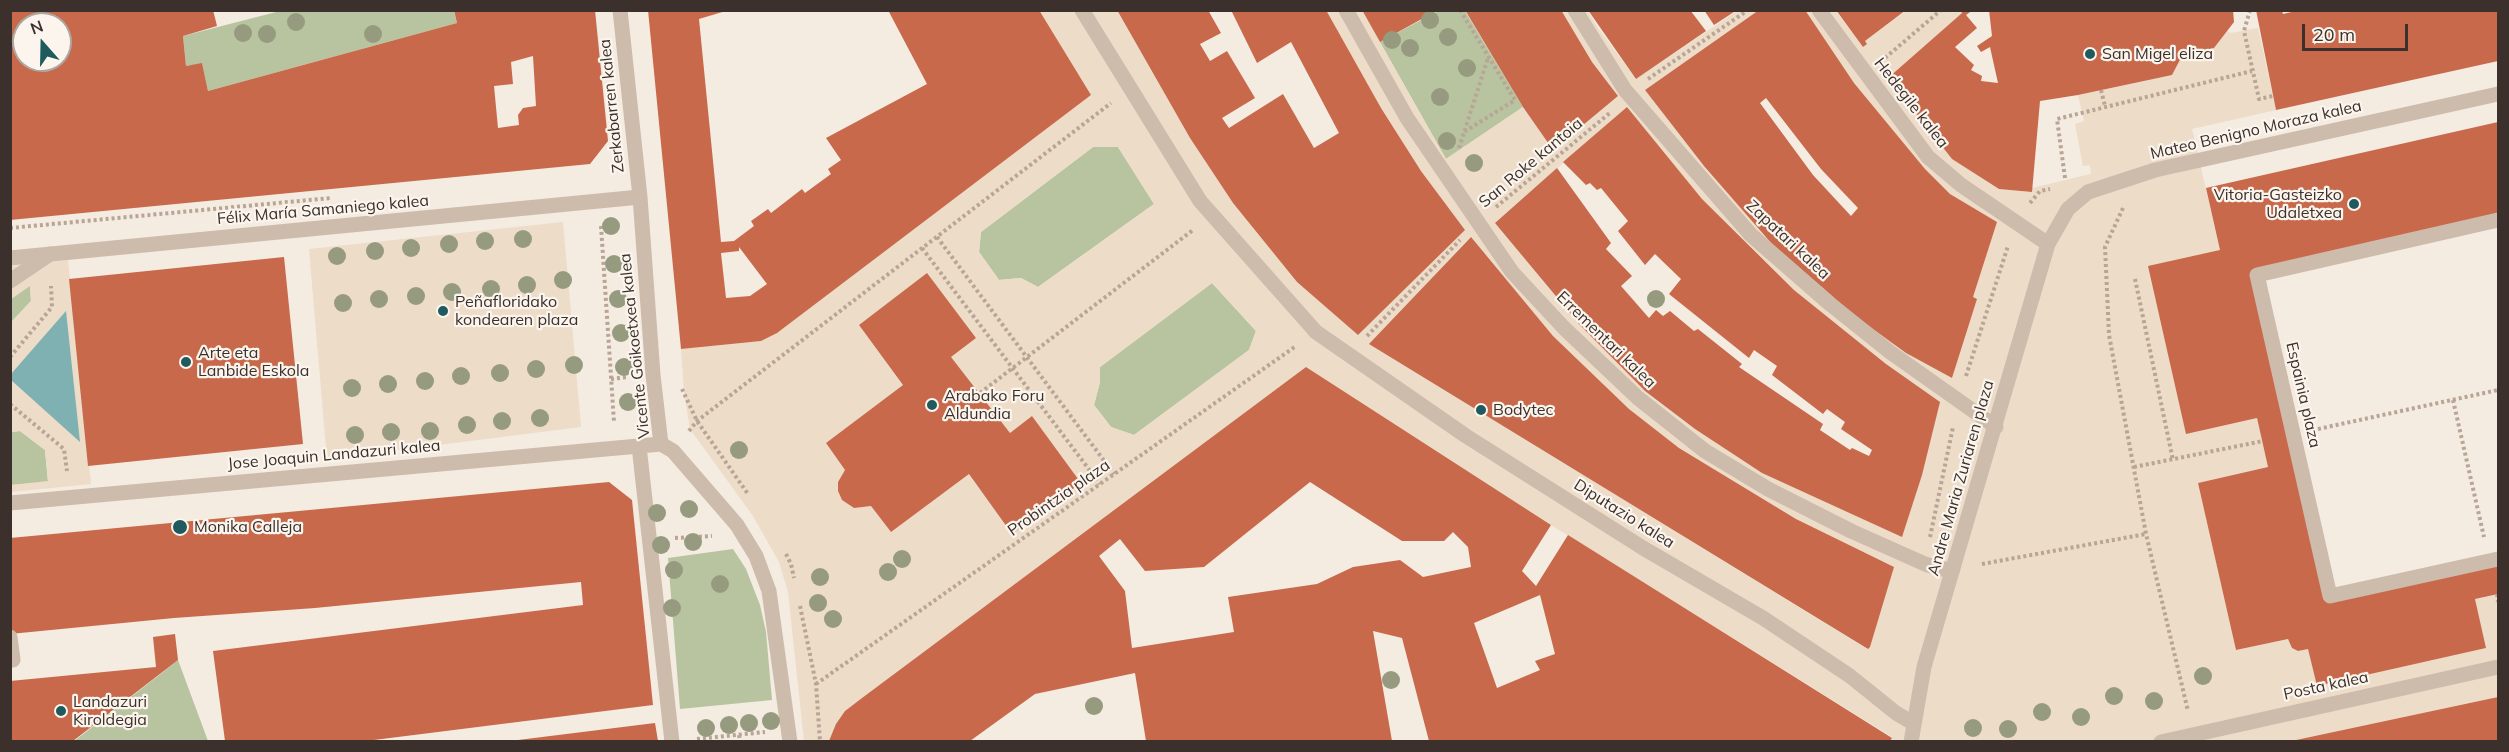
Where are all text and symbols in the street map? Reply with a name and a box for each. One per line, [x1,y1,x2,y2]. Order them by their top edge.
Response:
north arrow [12,12,72,72]
scale bar [2305,12,2412,50]
text: N [27,15,46,38]
text: 20 m [2313,23,2355,46]
street label: Zerkabarren kalea [595,38,629,174]
place label: San Migel eliza [2102,44,2213,64]
marker: San Migel eliza [2083,47,2097,61]
street label: Hedegile kalea [1870,54,1952,152]
street label: Mateo Benigno Moraza kalea [2149,96,2363,164]
street label: San Roke kantoia [1475,114,1587,212]
place label: Vitoria-Gasteizko Udaletxea [2214,185,2342,223]
street label: Félix María Samaniego kalea [216,191,430,229]
street label: Zapatari kalea [1742,196,1834,284]
marker: Vitoria-Gasteizko Udaletxea [2347,197,2361,211]
street label: Vicente Goikoetxea kalea [616,252,654,440]
street label: Errementari kalea [1552,288,1660,392]
place label: Peñafloridako kondearen plaza [455,292,578,330]
marker: Peñafloridako kondearen plaza [436,304,450,318]
street label: Espainia plaza [2281,340,2325,450]
place label: Arte eta Lanbide Eskola [198,343,309,381]
marker: Arte eta Lanbide Eskola [179,355,193,369]
street label: Andre Maria Zuriaren plaza [1924,378,1998,578]
place label: Arabako Foru Aldundia [944,386,1045,424]
marker: Arabako Foru Aldundia [925,398,939,412]
place label: Bodytec [1493,400,1553,420]
marker: Bodytec [1474,403,1488,417]
street label: Jose Joaquin Landazuri kalea [227,436,441,474]
street label: Probintzia plaza [1004,456,1114,540]
street label: Diputazio kalea [1570,475,1678,553]
place label: Monika Calleja [194,517,302,537]
marker: Monika Calleja [171,518,189,536]
street label: Posta kalea [2282,668,2370,704]
place label: Landazuri Kiroldegia [73,692,147,730]
marker: Landazuri Kiroldegia [54,704,68,718]

